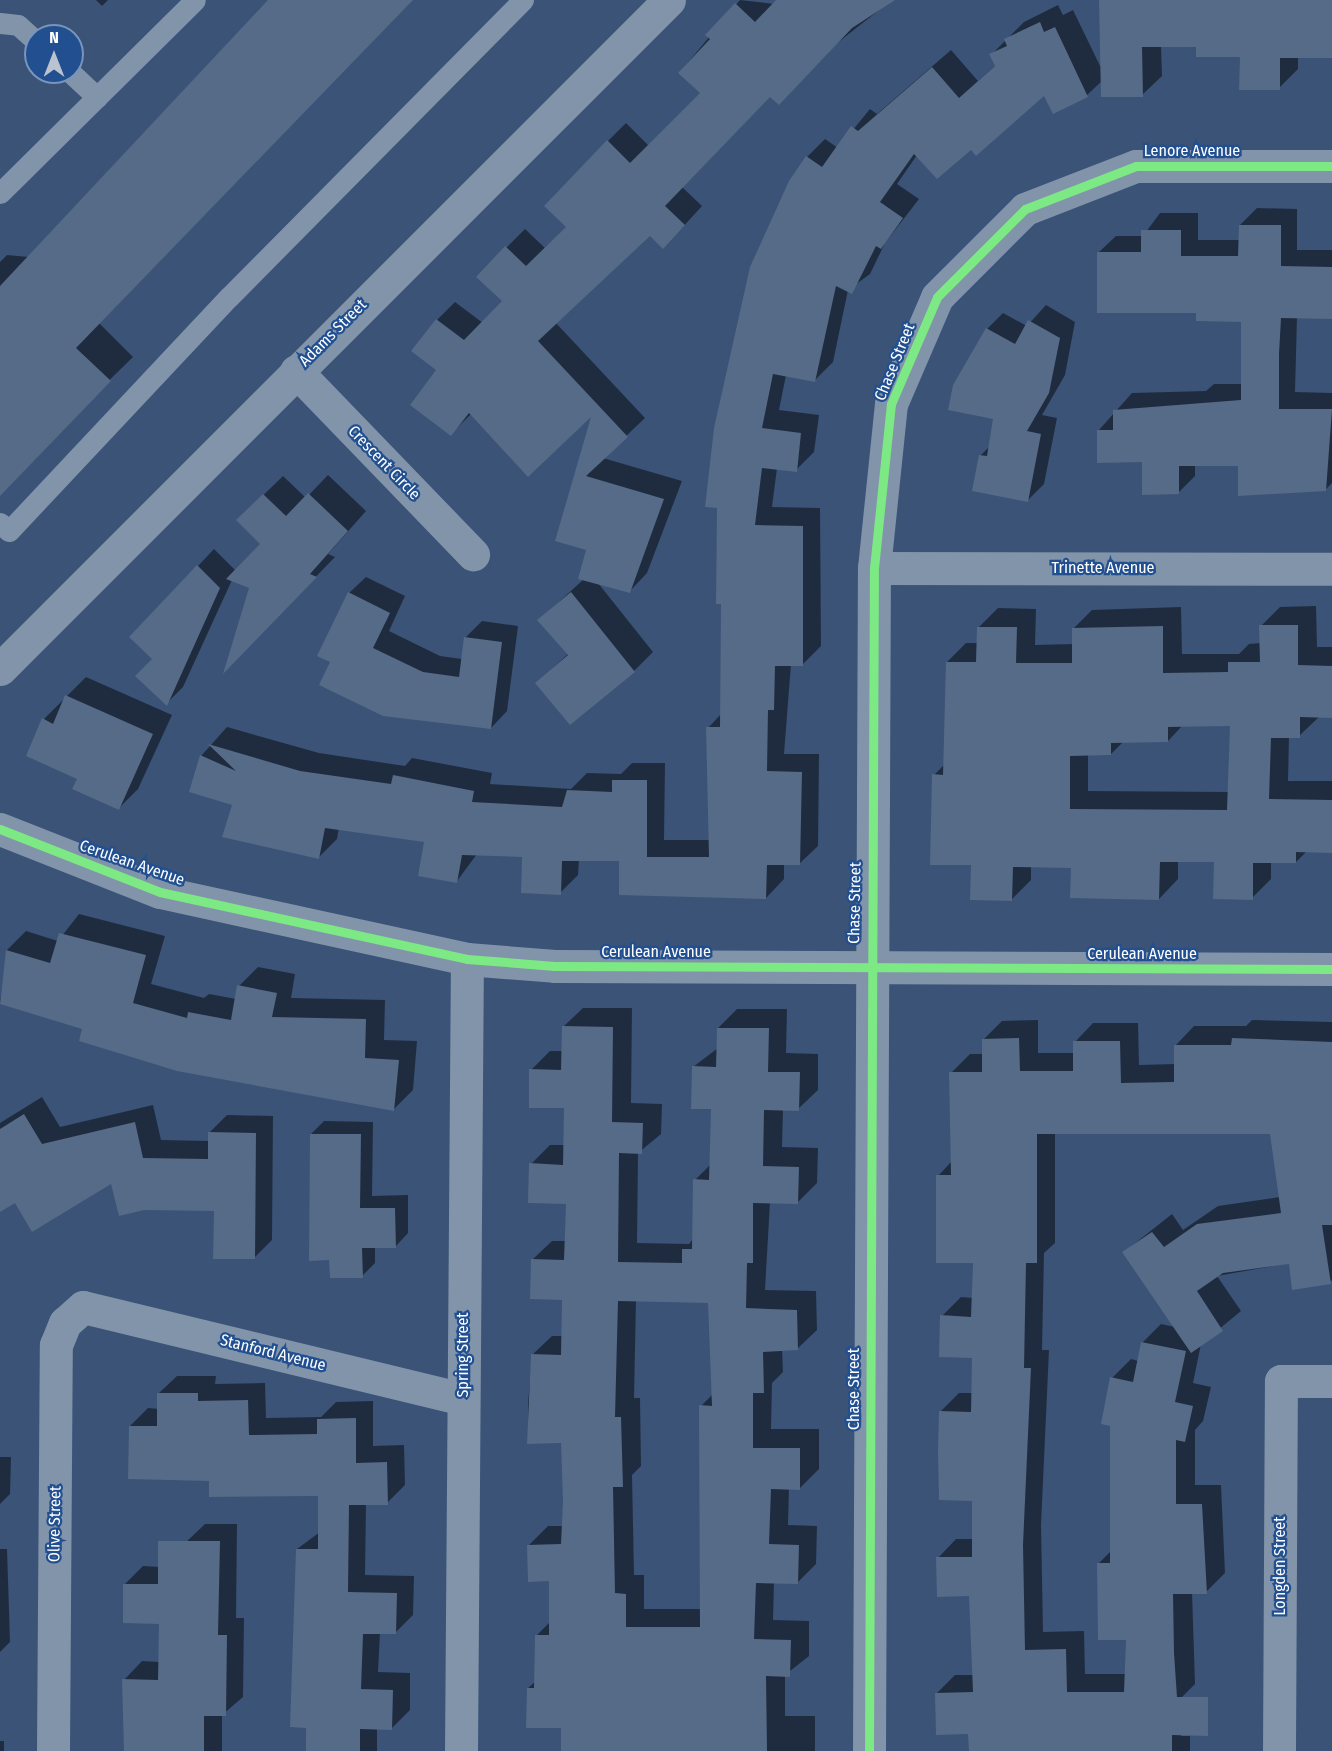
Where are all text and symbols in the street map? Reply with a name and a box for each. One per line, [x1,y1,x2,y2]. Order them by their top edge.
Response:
north arrow [24,24,84,84]
text: N [49,28,59,47]
street label: Lenore Avenue [1144,141,1240,161]
street label: Adams Street [295,295,371,371]
street label: Chase Street [871,320,919,404]
street label: Crescent Circle [344,422,424,504]
street label: Trinette Avenue [1052,558,1154,578]
street label: Cerulean Avenue [77,836,187,890]
street label: Chase Street [845,862,865,944]
street label: Cerulean Avenue [601,942,711,962]
street label: Cerulean Avenue [1087,944,1197,964]
street label: Spring Street [453,1312,473,1398]
street label: Stanford Avenue [218,1331,328,1375]
street label: Chase Street [844,1348,864,1430]
street label: Olive Street [45,1486,65,1562]
street label: Longden Street [1270,1517,1290,1615]

